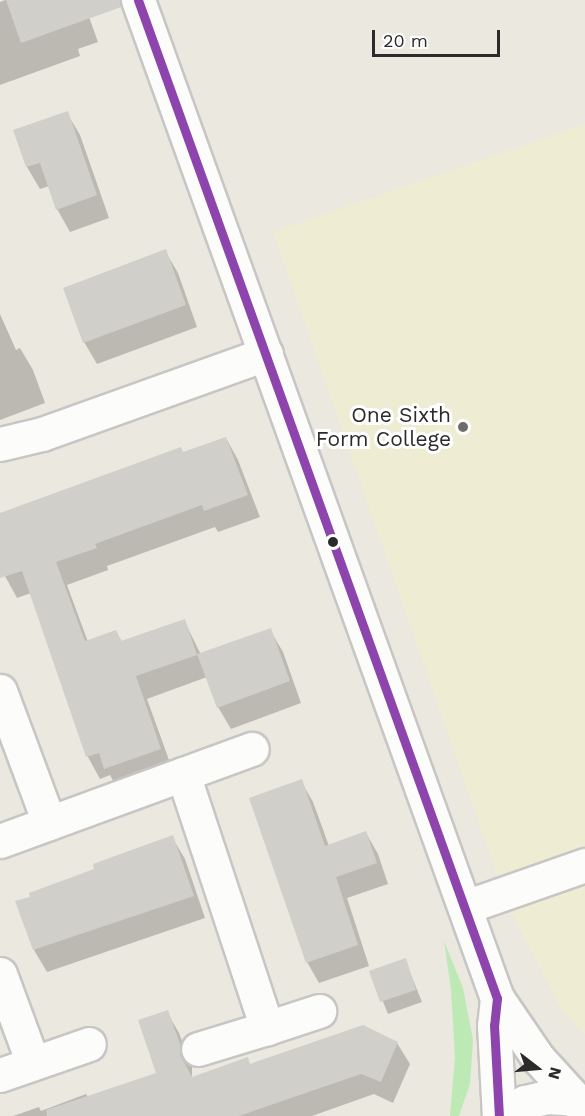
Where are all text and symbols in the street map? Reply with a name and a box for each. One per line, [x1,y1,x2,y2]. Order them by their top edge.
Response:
scale bar [375,18,502,56]
text: 20 m [383,30,428,51]
place label: One Sixth Form College [316,402,451,452]
marker: One Sixth Form College [456,420,470,434]
unlabelled marker [327,536,339,548]
north arrow [507,1038,567,1098]
text: N [544,1065,566,1081]

